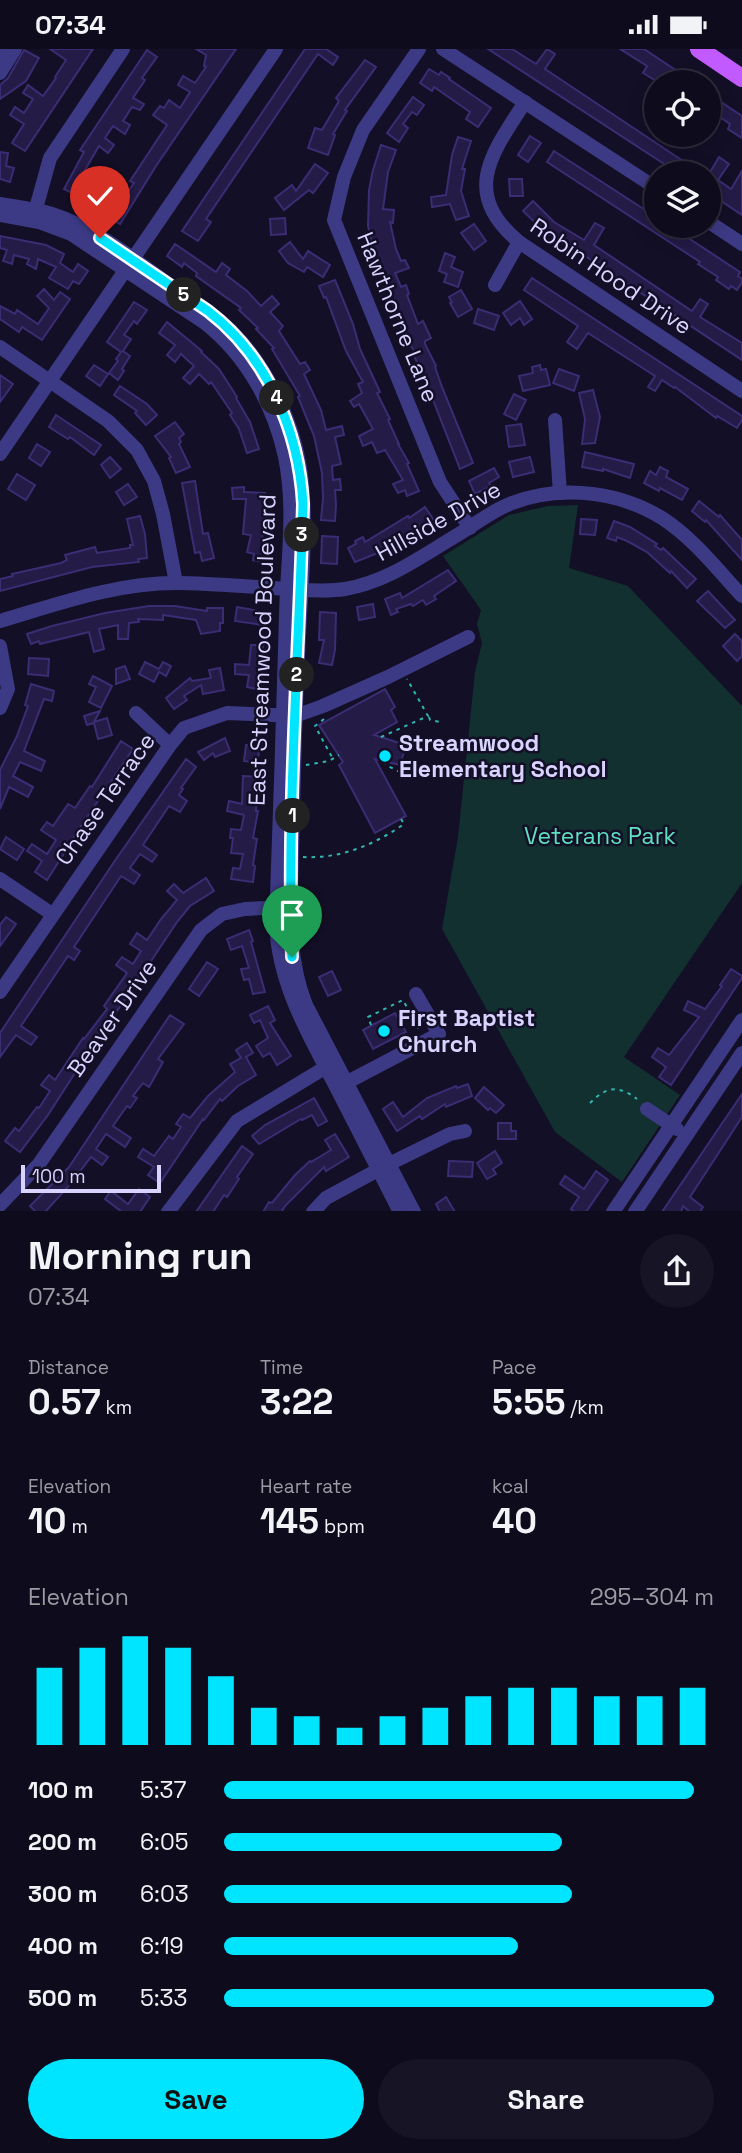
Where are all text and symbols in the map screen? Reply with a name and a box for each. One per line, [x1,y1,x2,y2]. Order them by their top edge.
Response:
text: 07:34 [35,8,106,42]
map controls [644,70,721,238]
button: locate [644,70,721,147]
button: layers [644,161,721,238]
pin [70,166,130,238]
icon: check [81,177,119,215]
street label: Robin Hood Drive [524,211,698,341]
street label: Hawthorne Lane [350,227,446,407]
pin: 5 [166,278,202,313]
text: 5 [178,282,189,307]
pin: 4 [260,381,294,415]
text: 4 [270,385,283,410]
street label: Hillside Drive [370,474,506,568]
street label: East Streamwood Boulevard [242,494,282,806]
pin: 3 [284,517,320,553]
text: 3 [296,522,307,547]
pin: 2 [280,657,314,693]
text: 2 [291,662,302,687]
street label: Chase Terrace [48,727,162,871]
place label: Streamwood Elementary School [399,728,607,784]
marker: Streamwood Elementary School [377,748,393,764]
pin: 1 [276,799,310,833]
text: 1 [288,803,297,828]
park label: Veterans Park [524,821,676,851]
pin [262,885,322,957]
icon: arrive [273,896,311,934]
street label: Beaver Drive [61,953,163,1083]
place label: First Baptist Church [398,1003,535,1059]
marker: First Baptist Church [376,1023,392,1039]
scale bar [21,1163,161,1194]
text: 100 m [32,1164,86,1189]
text: Morning run [28,1232,253,1280]
button: share [640,1234,714,1308]
text: 07:34 [28,1282,89,1312]
text: Distance [28,1355,109,1380]
text: Time [260,1355,303,1380]
text: Pace [492,1355,536,1380]
text: 0.57 [28,1380,101,1424]
text: 3:22 [260,1380,333,1424]
text: 5:55 [492,1380,565,1424]
text: km [101,1395,132,1420]
text: /km [565,1395,604,1420]
text: Elevation [28,1474,111,1499]
text: Heart rate [260,1474,352,1499]
text: kcal [492,1474,529,1499]
text: 10 [28,1499,67,1543]
text: 145 [260,1499,319,1543]
text: 40 [492,1499,537,1543]
text: m [67,1514,88,1539]
text: bpm [319,1514,365,1539]
text: Elevation [28,1582,129,1612]
text: 295–304 m [590,1582,714,1612]
text: 100 m [28,1775,94,1805]
text: 5:37 [140,1775,186,1805]
text: 200 m [28,1827,97,1857]
text: 6:05 [140,1827,188,1857]
text: 300 m [28,1879,97,1909]
text: 6:03 [140,1879,189,1909]
text: 400 m [28,1931,98,1961]
text: 6:19 [140,1931,184,1961]
text: 500 m [28,1983,97,2013]
text: 5:33 [140,1983,187,2013]
button: Save [28,2059,364,2139]
button: Share [378,2059,714,2139]

